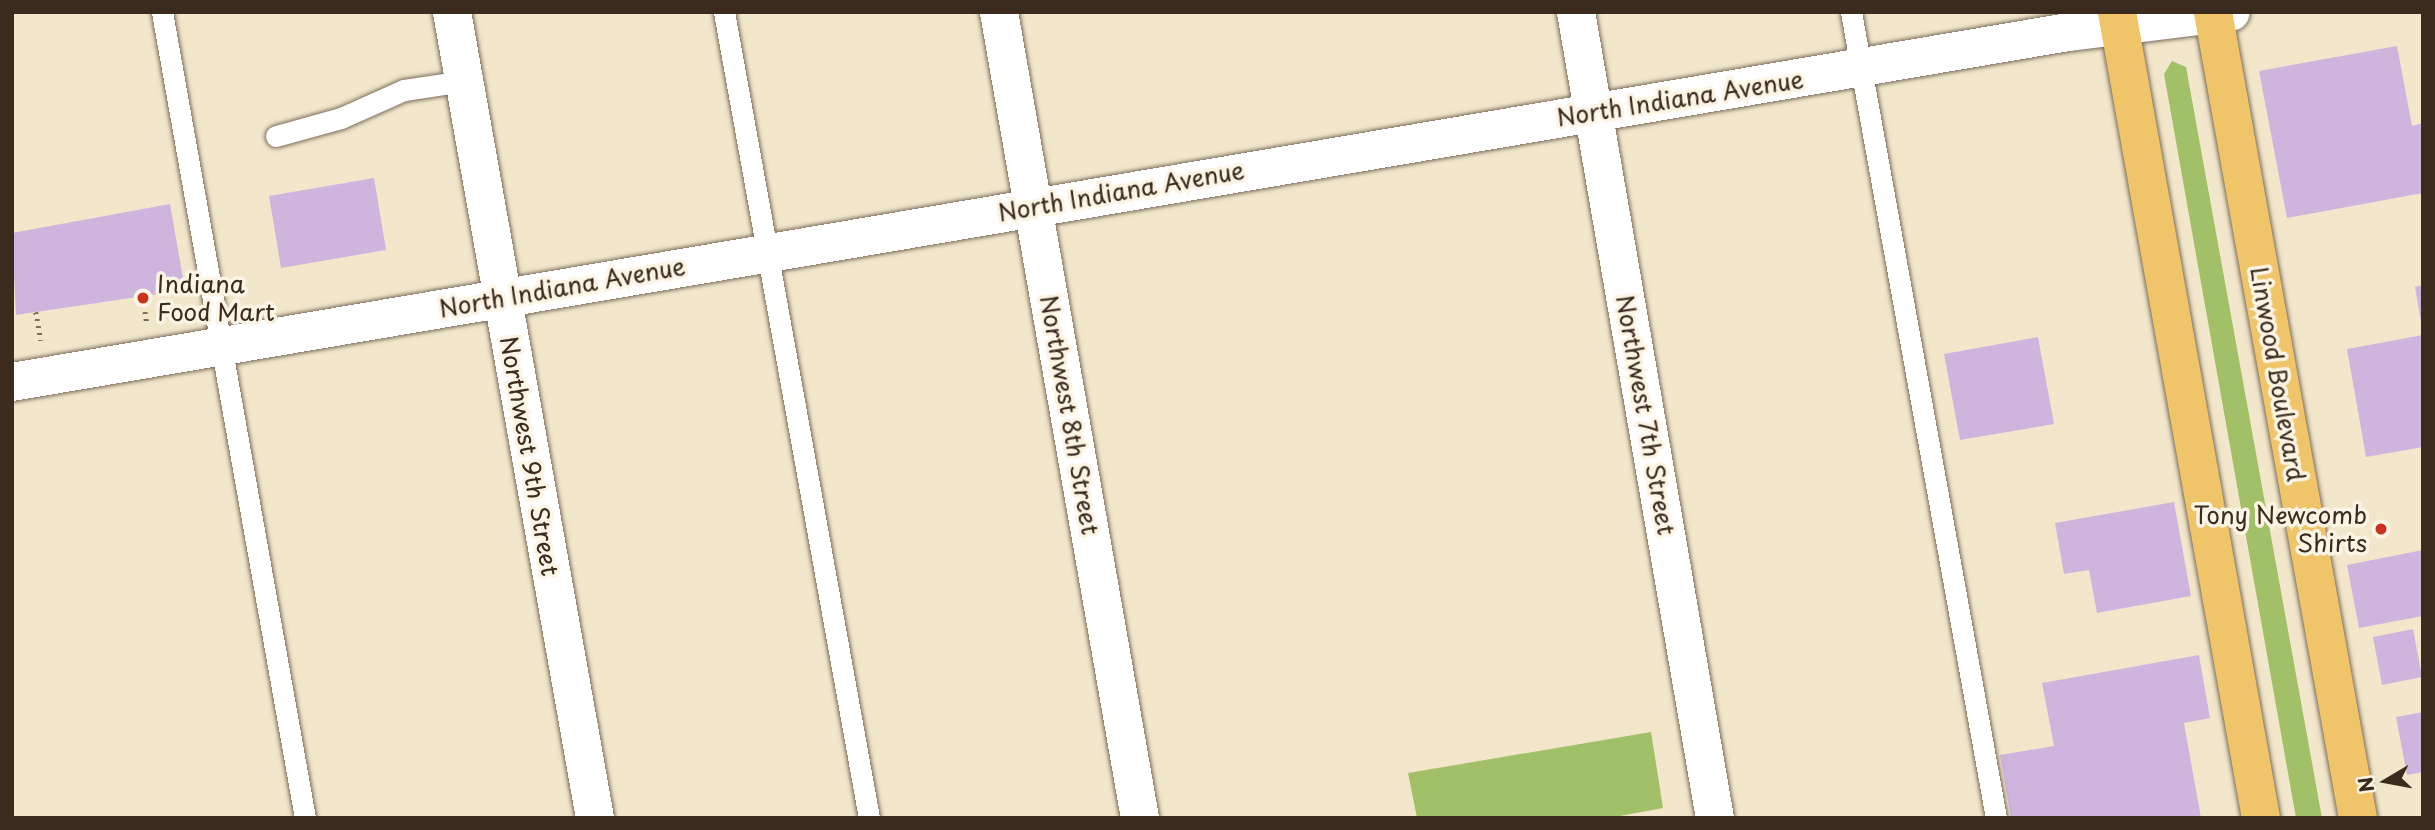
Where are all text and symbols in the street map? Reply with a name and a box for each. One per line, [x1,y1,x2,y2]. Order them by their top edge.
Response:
street label: North Indiana Avenue [1553,64,1807,132]
street label: North Indiana Avenue [994,155,1248,227]
street label: North Indiana Avenue [435,251,689,323]
street label: Linwood Boulevard [2245,265,2311,483]
place label: Indiana Food Mart [157,270,277,326]
marker: Indiana Food Mart [135,290,151,306]
street label: Northwest 8th Street [1034,292,1106,538]
street label: Northwest 7th Street [1611,293,1681,537]
street label: Northwest 9th Street [495,333,565,579]
place label: Tony Newcomb Shirts [2191,501,2367,557]
marker: Tony Newcomb Shirts [2373,521,2389,537]
north arrow [2351,746,2421,816]
text: N [2350,775,2380,794]

